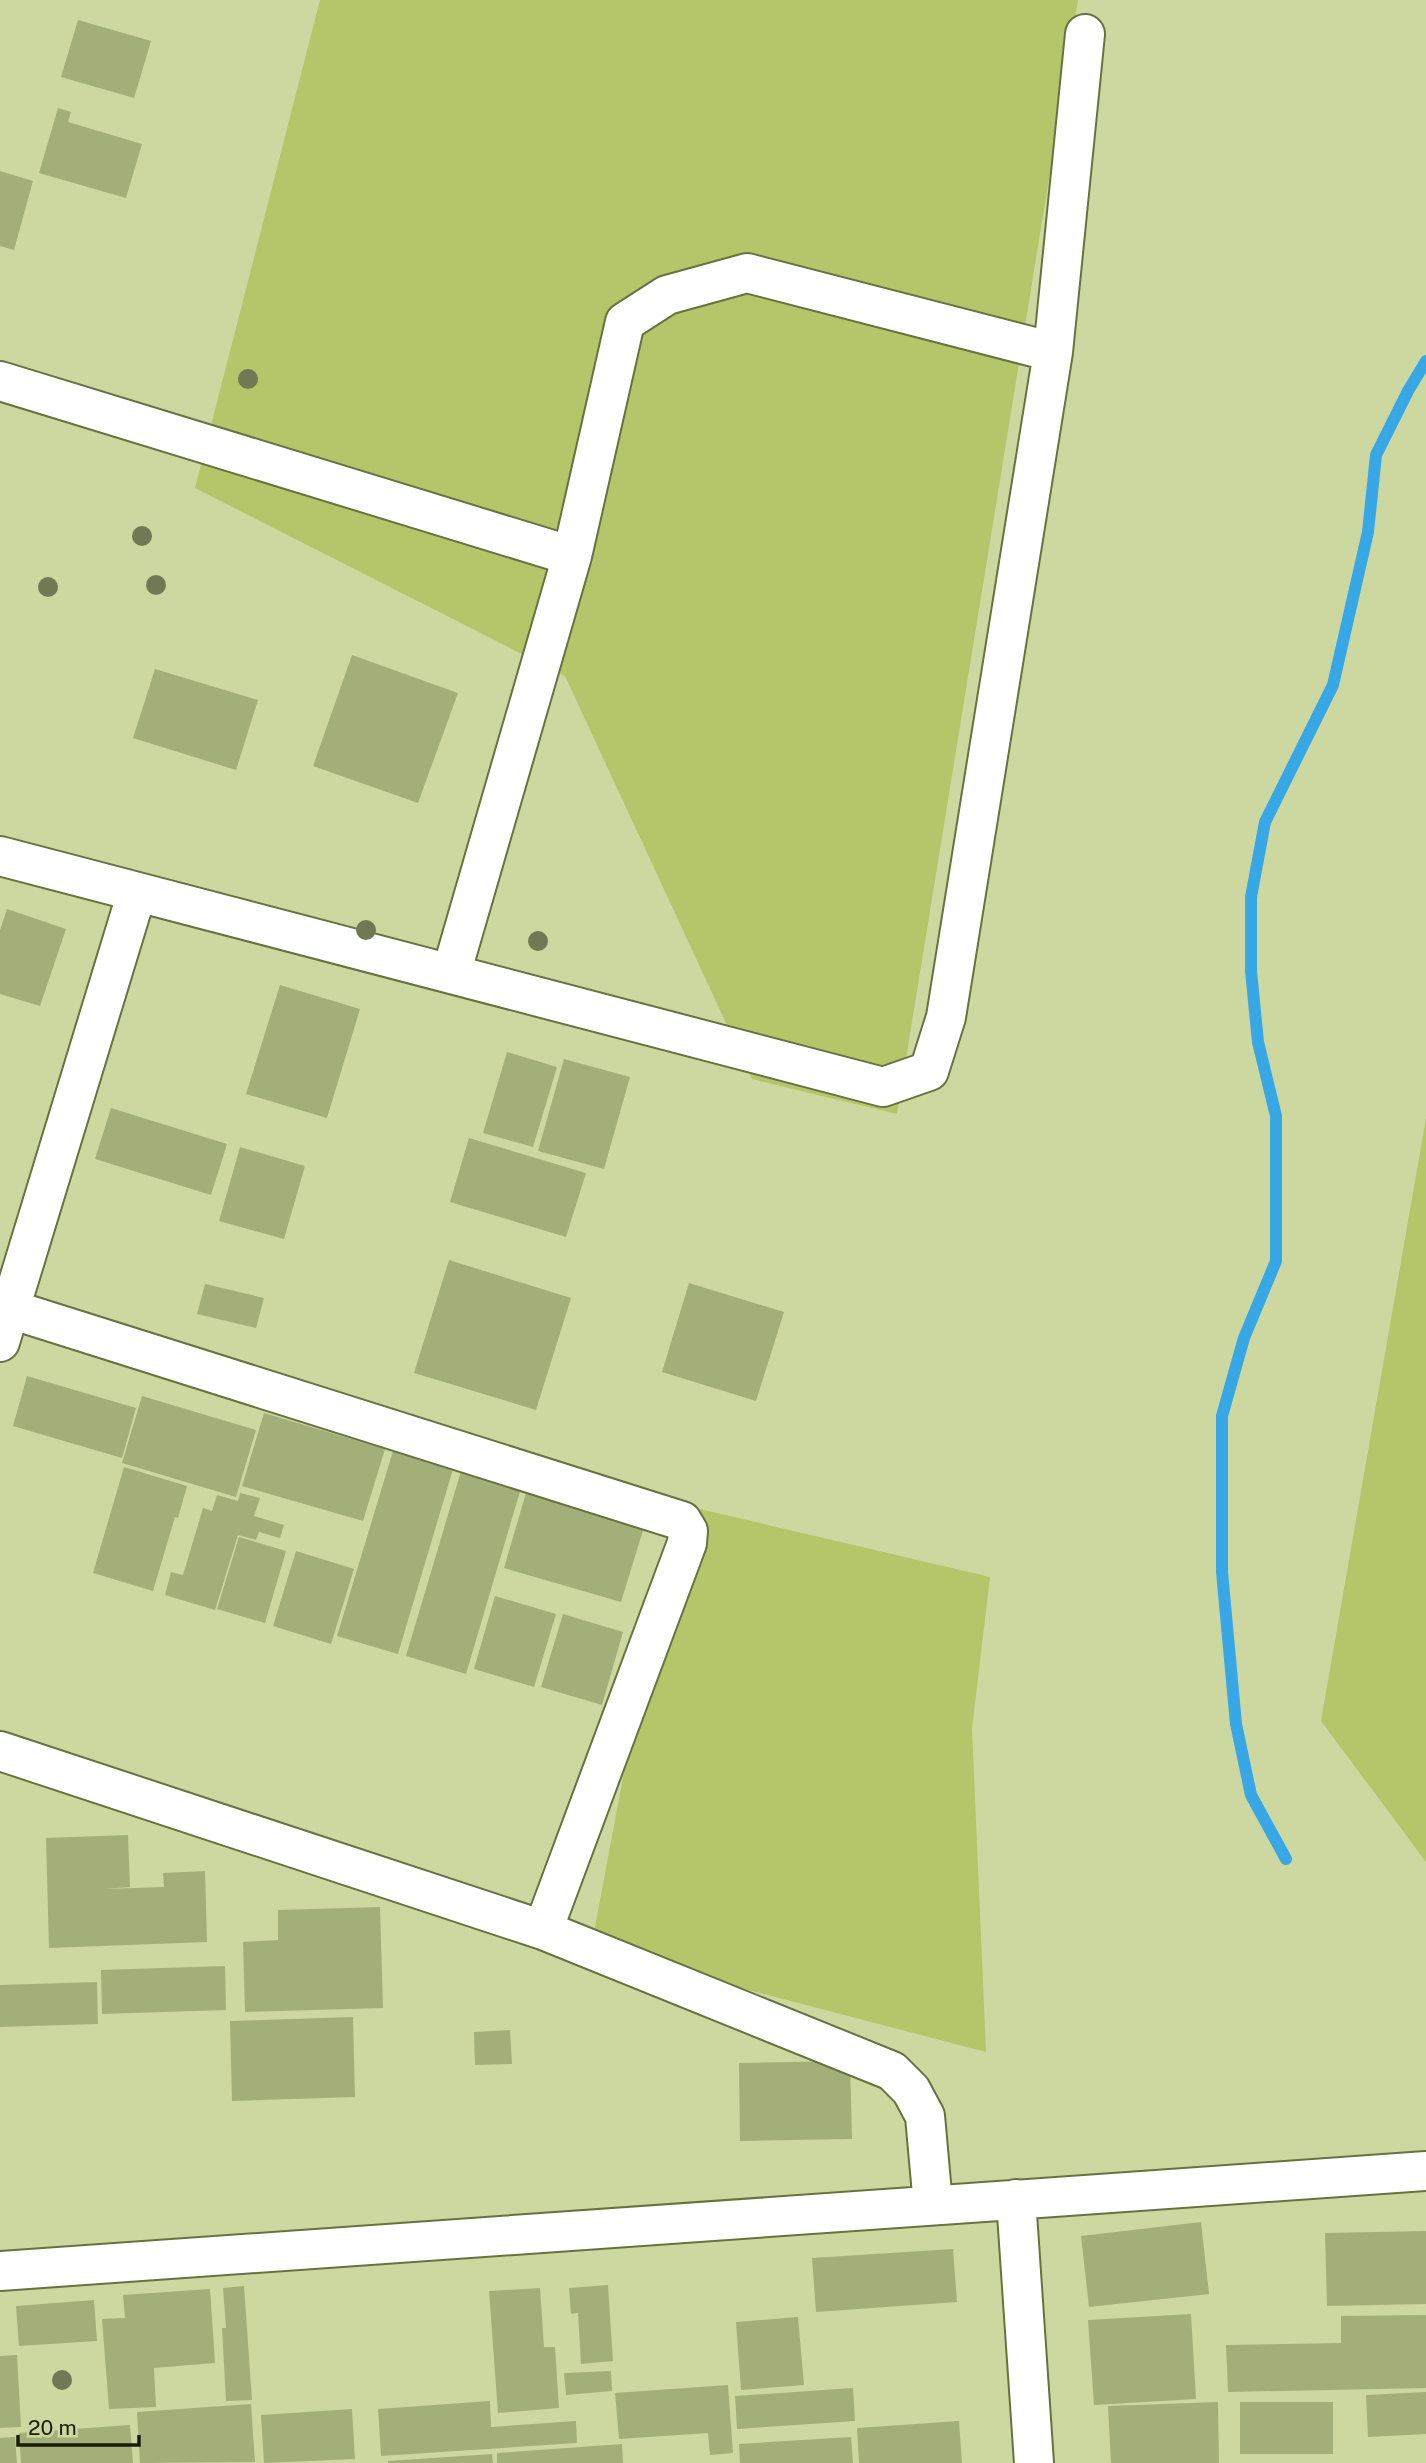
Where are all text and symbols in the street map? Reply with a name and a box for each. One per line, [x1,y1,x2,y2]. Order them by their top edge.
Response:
scale bar [18,2404,138,2448]
text: 20 m [28,2415,77,2440]

